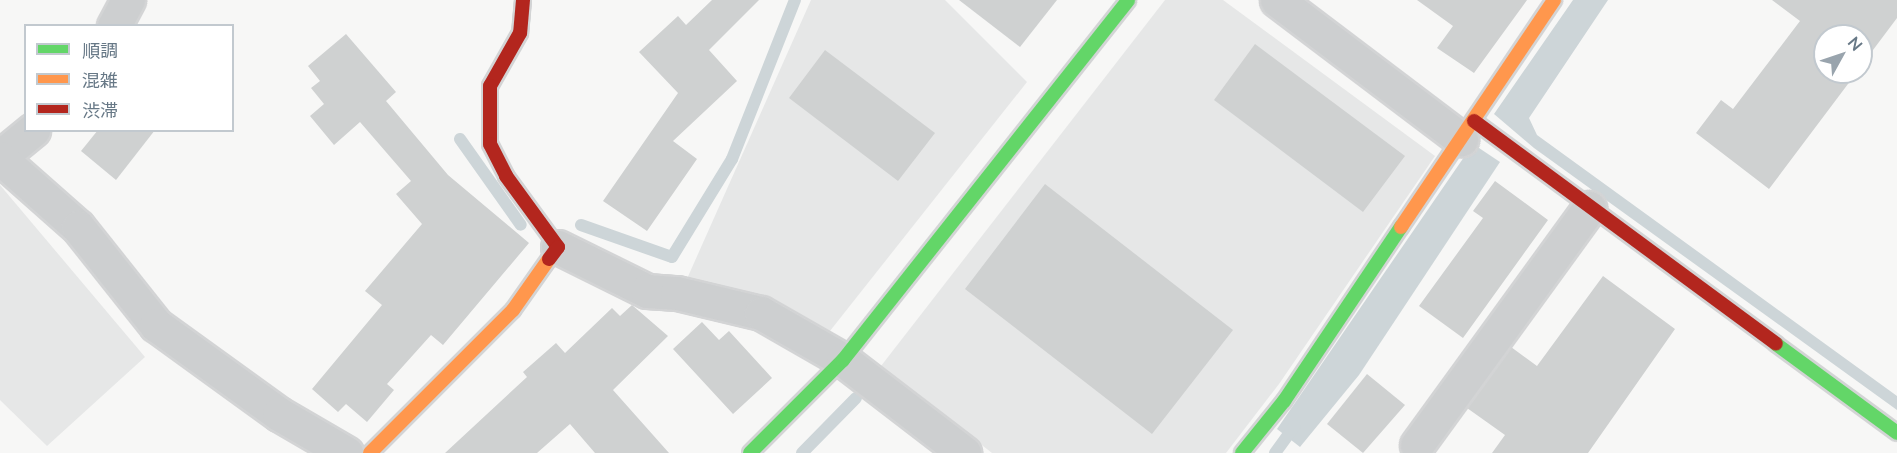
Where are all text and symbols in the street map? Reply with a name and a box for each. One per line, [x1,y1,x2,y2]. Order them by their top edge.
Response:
legend [24,24,234,132]
north arrow [1813,24,1873,84]
text: N [1844,33,1867,54]
text: 順調 [82,39,118,61]
text: 混雑 [82,69,118,91]
text: 渋滞 [82,99,118,121]

